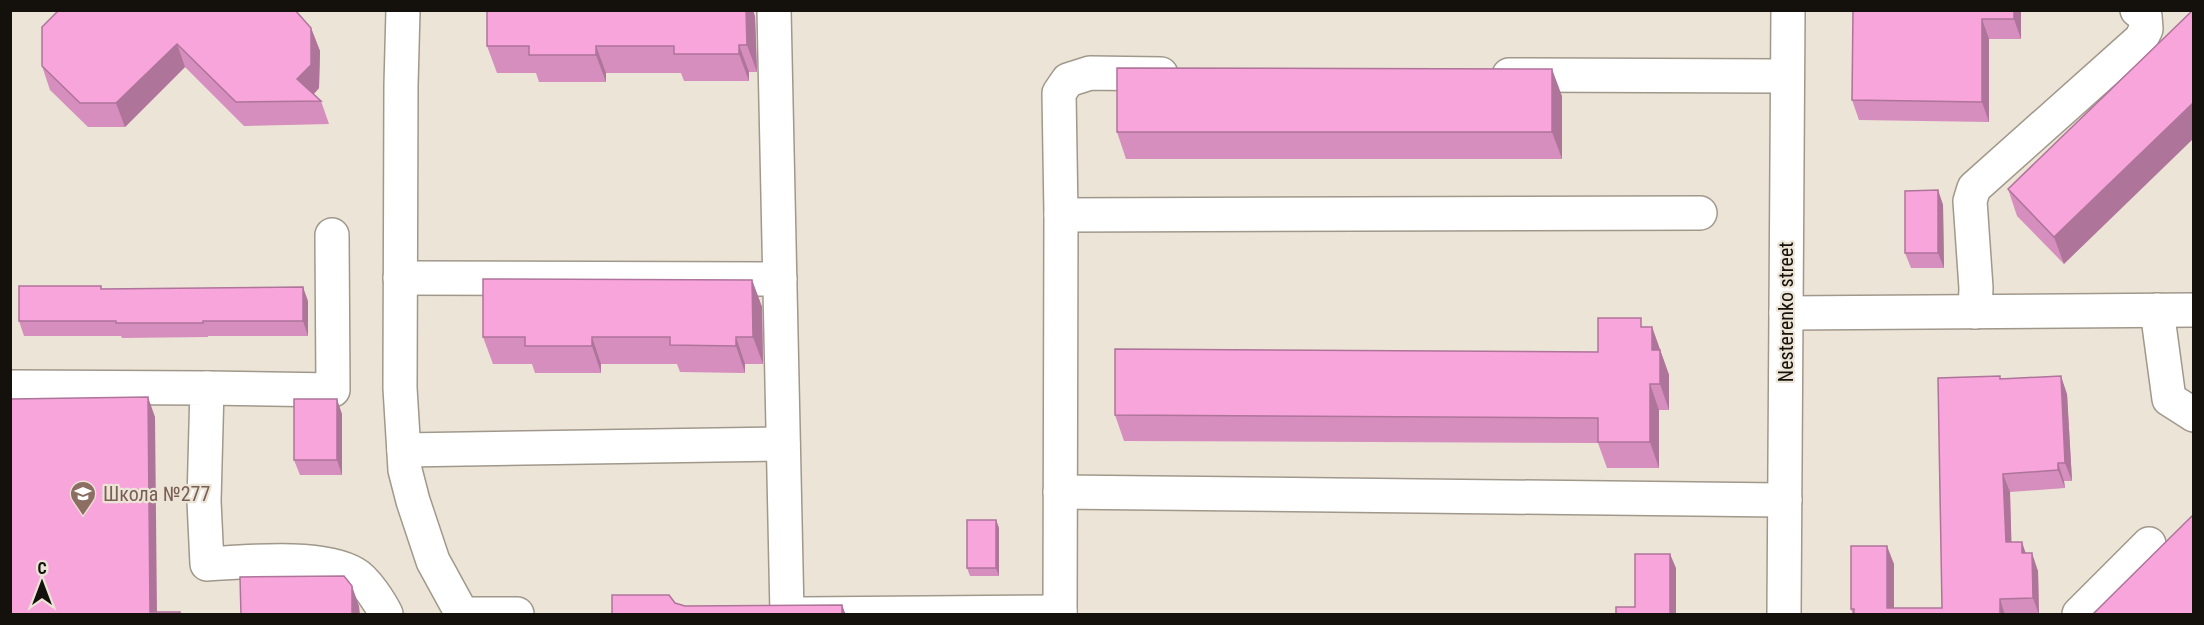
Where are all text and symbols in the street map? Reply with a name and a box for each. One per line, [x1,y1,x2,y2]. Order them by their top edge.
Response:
street label: Nesterenko street [1774,242,1798,382]
school or university icon: Школа №277 [68,479,98,517]
place label: Школа №277 [103,482,210,506]
north arrow [12,553,72,613]
text: С [37,559,47,578]

